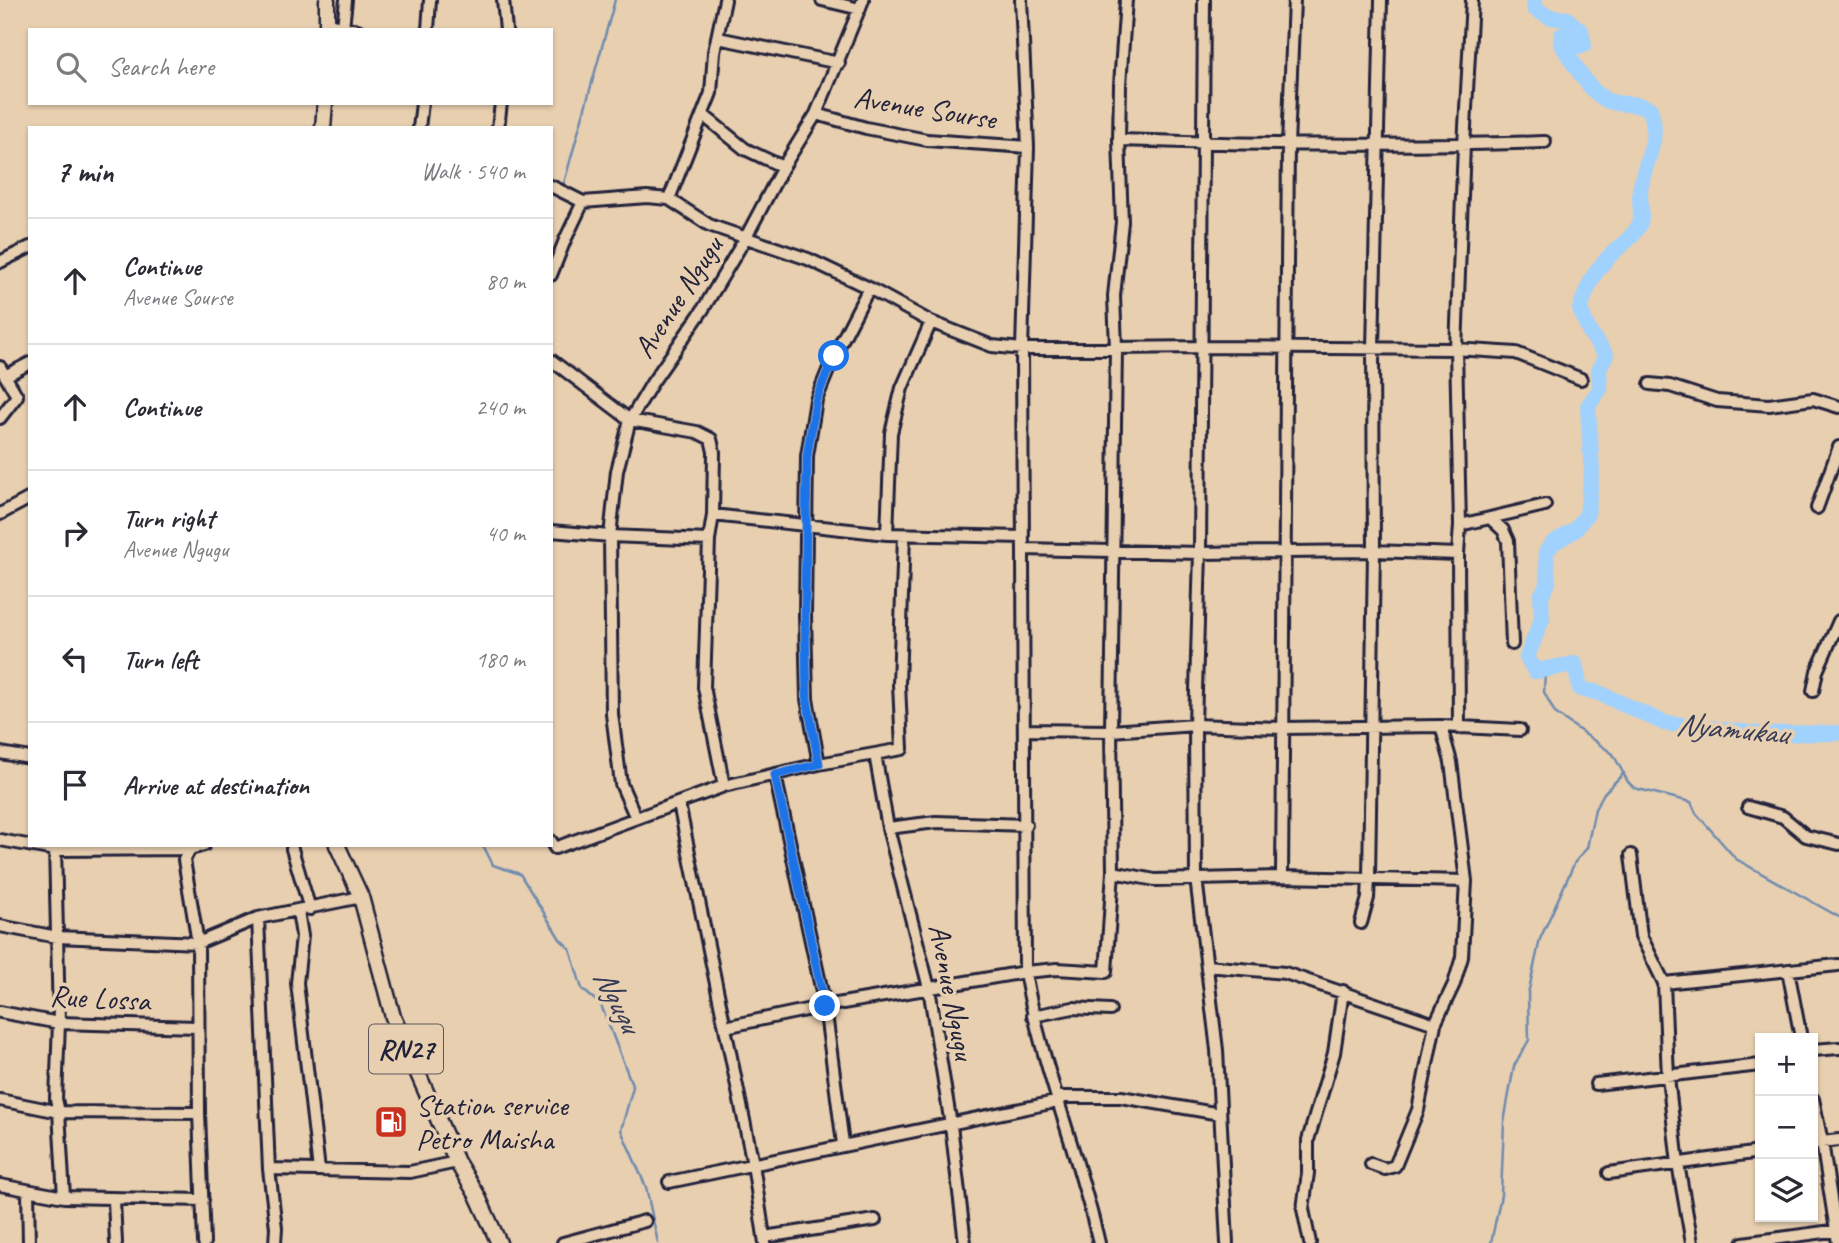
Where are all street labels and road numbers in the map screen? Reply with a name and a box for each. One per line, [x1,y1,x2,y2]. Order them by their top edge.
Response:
street label: Avenue Sourse [851,78,1001,138]
street label: Avenue Ngugu [625,227,732,365]
street label: Avenue Ngugu [920,921,984,1065]
street label: Rue Lossa [49,976,153,1020]
road number: RN27 [369,1024,443,1074]

